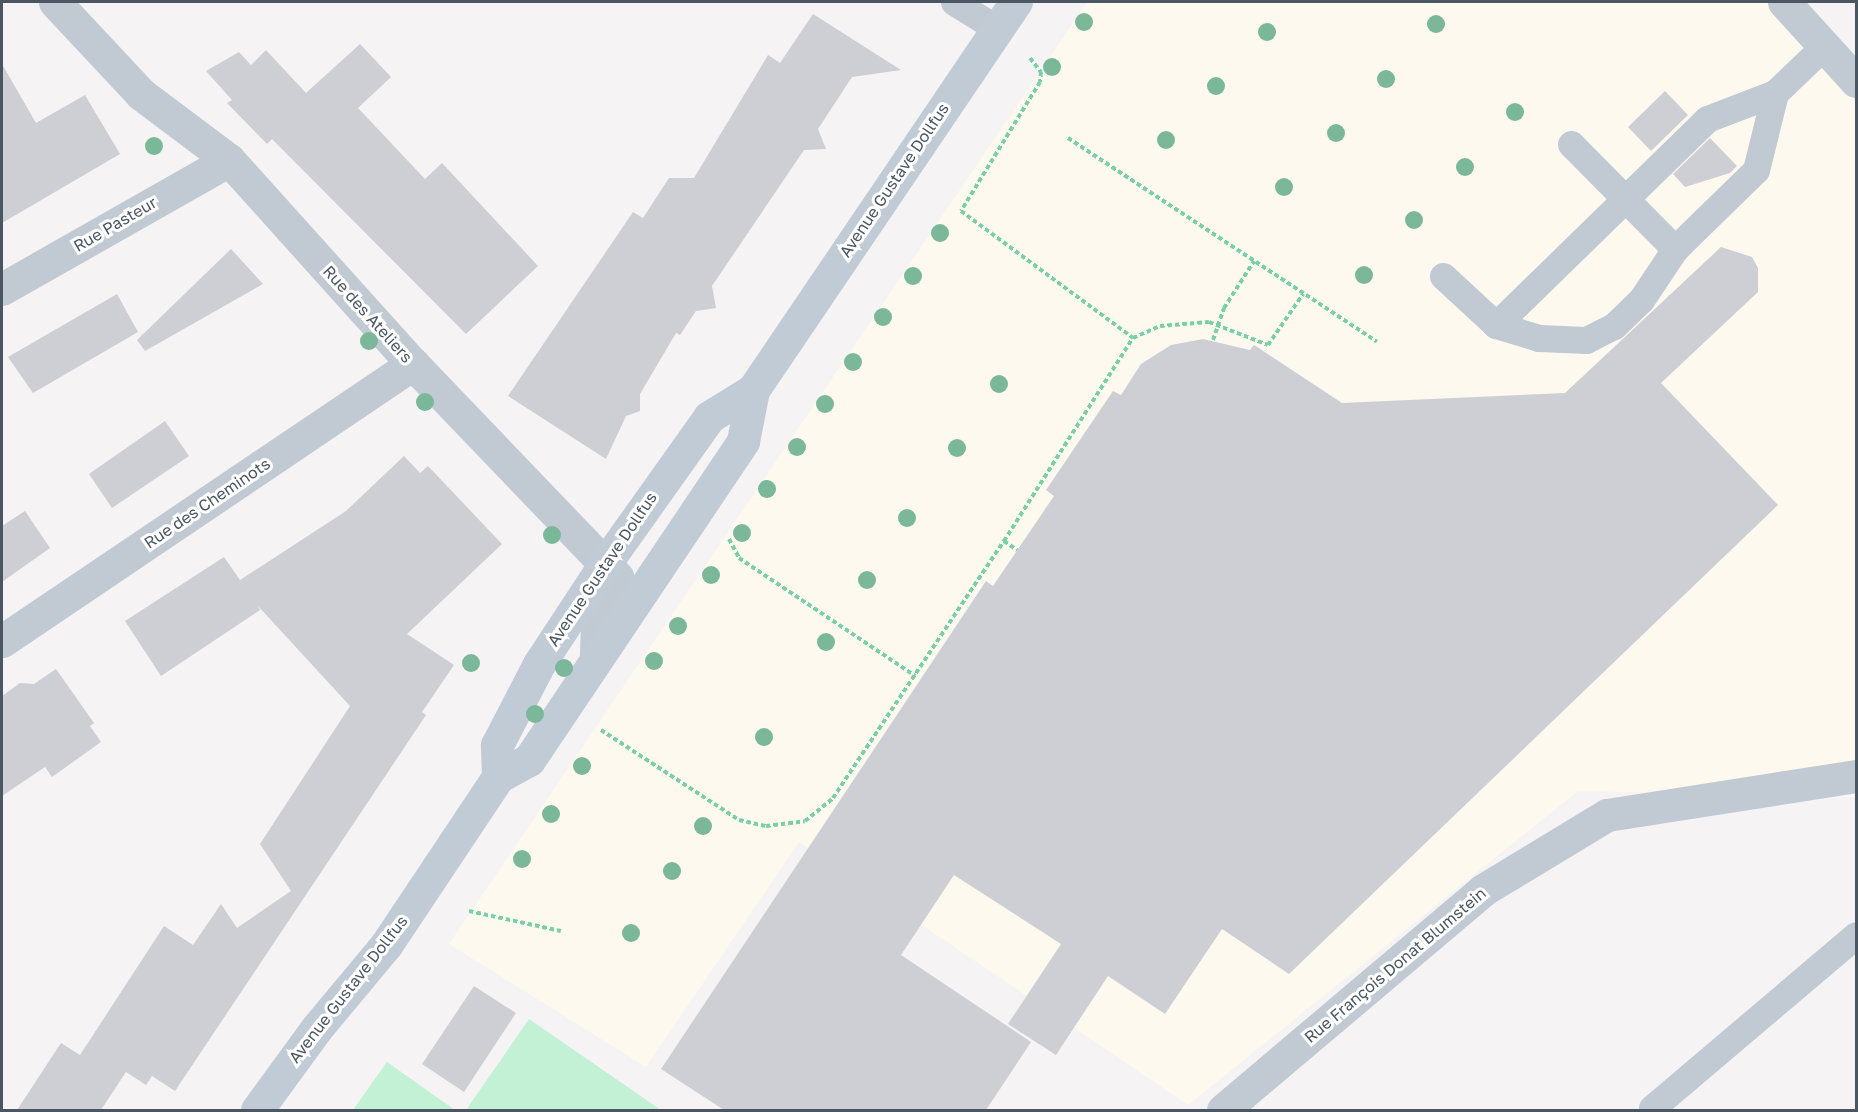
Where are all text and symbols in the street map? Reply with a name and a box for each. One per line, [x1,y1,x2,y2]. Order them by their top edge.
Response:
street label: Avenue Gustave Dollfus [835,99,953,261]
street label: Rue Pasteur [70,192,160,256]
street label: Rue des Ateliers [319,261,417,367]
street label: Rue des Cheminots [140,454,274,552]
street label: Avenue Gustave Dollfus [543,488,661,650]
street label: Rue François Donat Blumstein [1300,883,1490,1047]
street label: Avenue Gustave Dollfus [285,912,411,1066]

